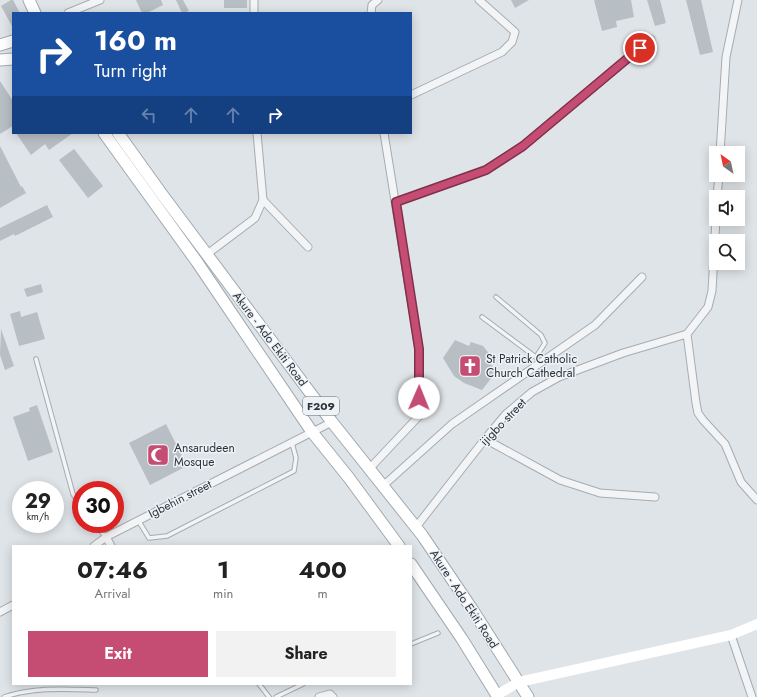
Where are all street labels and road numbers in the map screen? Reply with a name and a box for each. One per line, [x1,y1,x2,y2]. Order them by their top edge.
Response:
street label: Akure - Ado Ekiti Road [228,288,312,390]
street label: ijigbo street [476,394,530,450]
road number: F209 [303,397,339,415]
street label: Igbehin street [145,475,215,523]
street label: Akure - Ado Ekiti Road [425,546,503,652]

